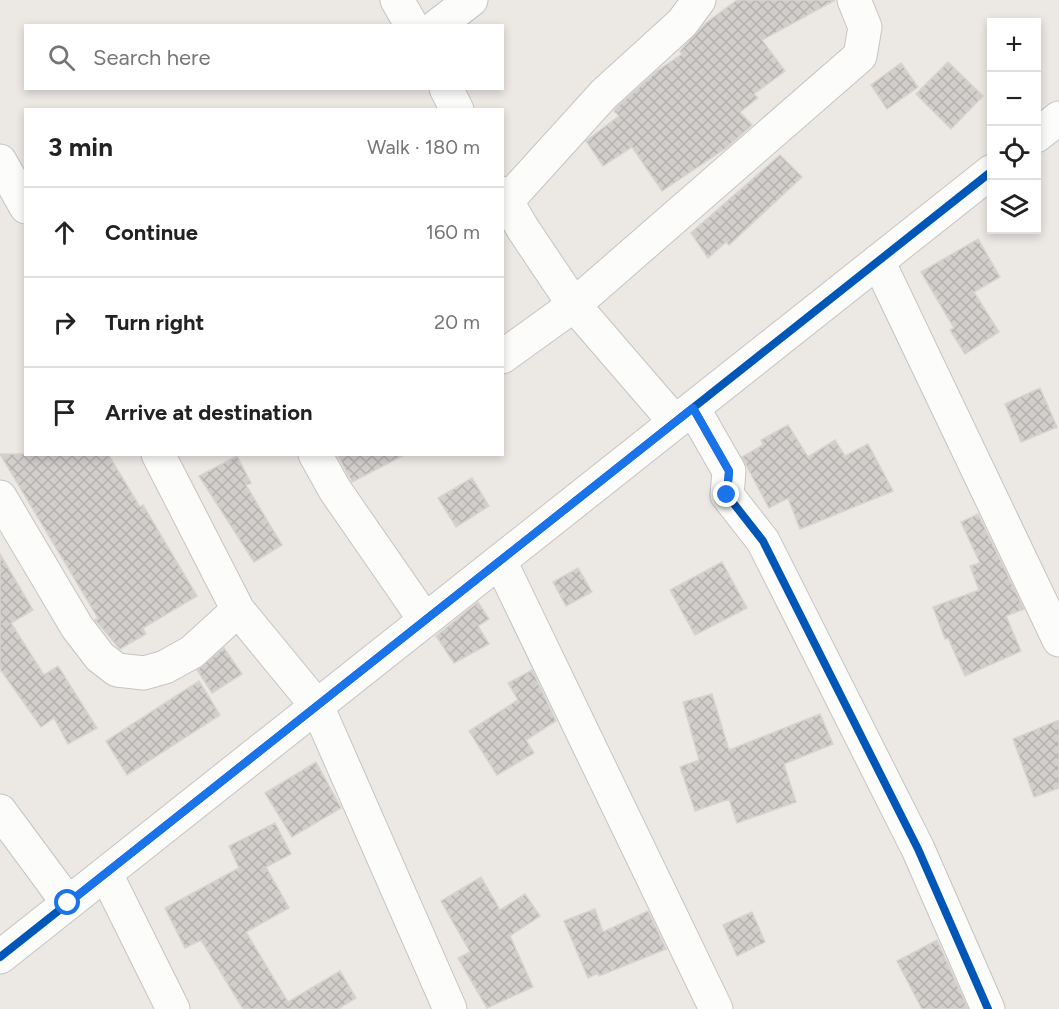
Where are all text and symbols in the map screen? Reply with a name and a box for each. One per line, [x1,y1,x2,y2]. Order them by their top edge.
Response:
map controls [987,18,1041,234]
button: + [987,18,1041,72]
search box [24,24,504,90]
icon: search [45,41,78,74]
text: Search here [93,44,211,71]
button: − [987,72,1041,126]
button: locate [987,126,1041,180]
text: 3 min [48,131,113,163]
text: Walk · 180 m [367,135,480,159]
button: layers [987,180,1041,234]
icon: ahead [48,216,81,249]
text: Continue [105,219,198,246]
text: 160 m [426,220,480,244]
icon: right [48,306,81,339]
text: Turn right [105,309,204,336]
text: 20 m [434,310,480,334]
icon: arrive [48,396,81,429]
text: Arrive at destination [105,399,313,426]
route end [713,481,739,507]
route start [54,889,80,915]

